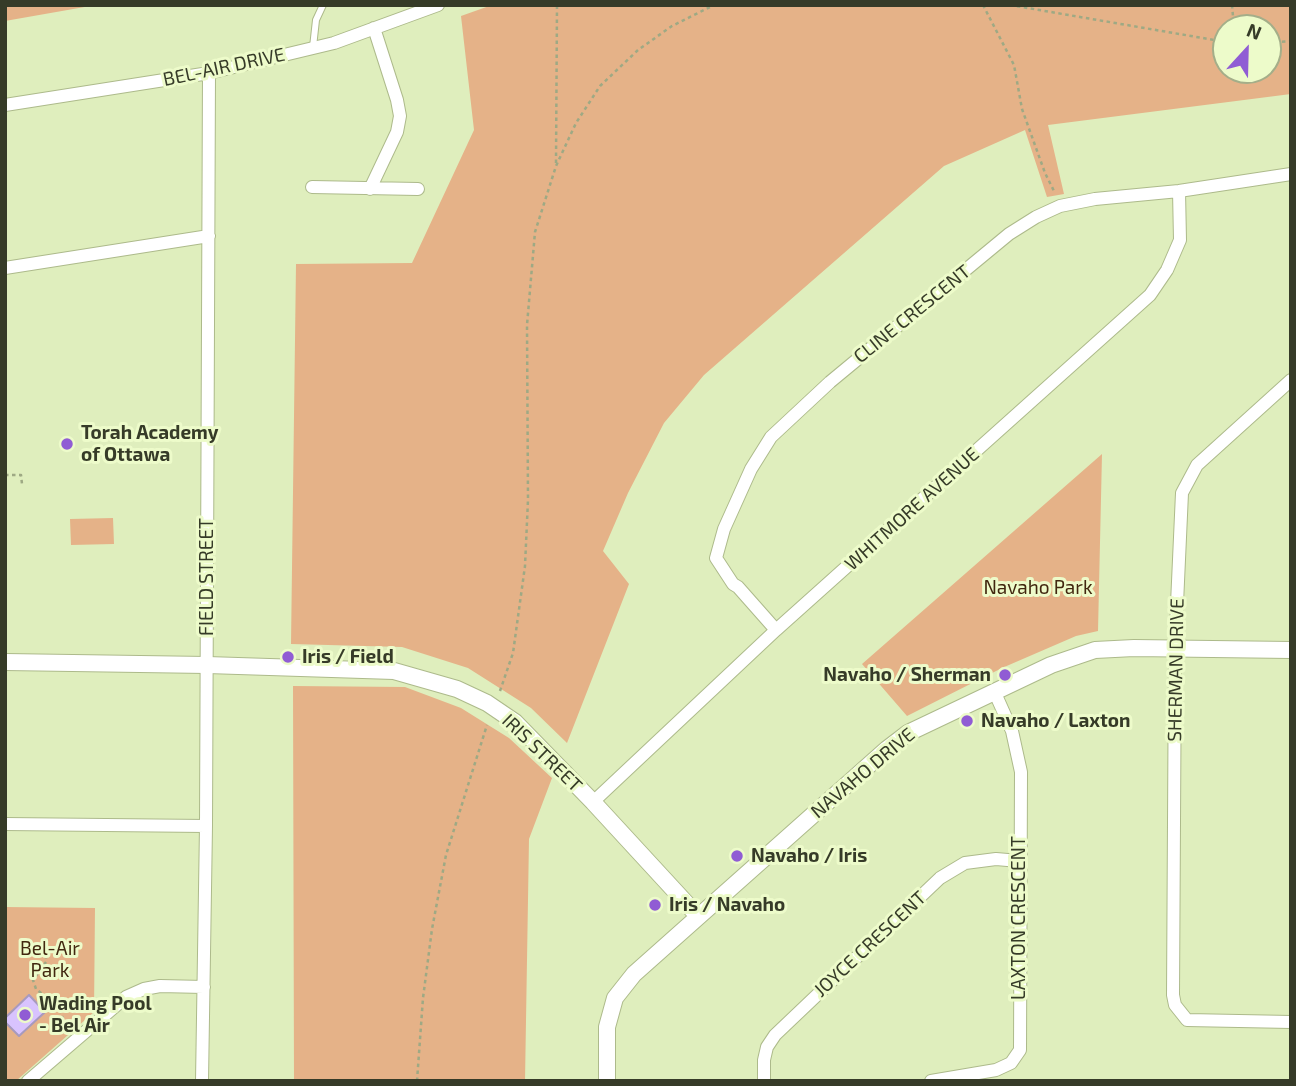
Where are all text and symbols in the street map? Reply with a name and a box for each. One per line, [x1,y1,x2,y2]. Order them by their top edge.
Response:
north arrow [1212,14,1282,84]
text: N [1244,18,1265,44]
street label: BEL-AIR DRIVE [161,43,287,91]
street label: CLINE CRESCENT [849,260,975,368]
place label: Torah Academy of Ottawa [81,422,219,466]
marker: Torah Academy of Ottawa [59,436,75,452]
street label: WHITMORE AVENUE [840,443,984,575]
street label: FIELD STREET [196,518,218,636]
park label: Navaho Park [983,577,1093,599]
street label: SHERMAN DRIVE [1163,598,1189,742]
place label: Iris / Field [302,646,394,668]
marker: Iris / Field [280,649,296,665]
place label: Navaho / Sherman [823,664,991,686]
marker: Navaho / Sherman [997,667,1013,683]
street label: IRIS STREET [497,709,587,797]
place label: Navaho / Laxton [981,710,1130,732]
marker: Navaho / Laxton [959,713,975,729]
street label: NAVAHO DRIVE [806,723,920,823]
street label: LAXTON CRESCENT [1008,836,1030,1000]
place label: Navaho / Iris [751,845,867,867]
marker: Navaho / Iris [729,848,745,864]
street label: JOYCE CRESCENT [809,886,931,1002]
place label: Iris / Navaho [669,894,785,916]
marker: Iris / Navaho [647,897,663,913]
park label: Bel-Air Park [20,938,80,982]
place label: Wading Pool - Bel Air [39,993,152,1037]
marker: Wading Pool - Bel Air [17,1007,33,1023]

